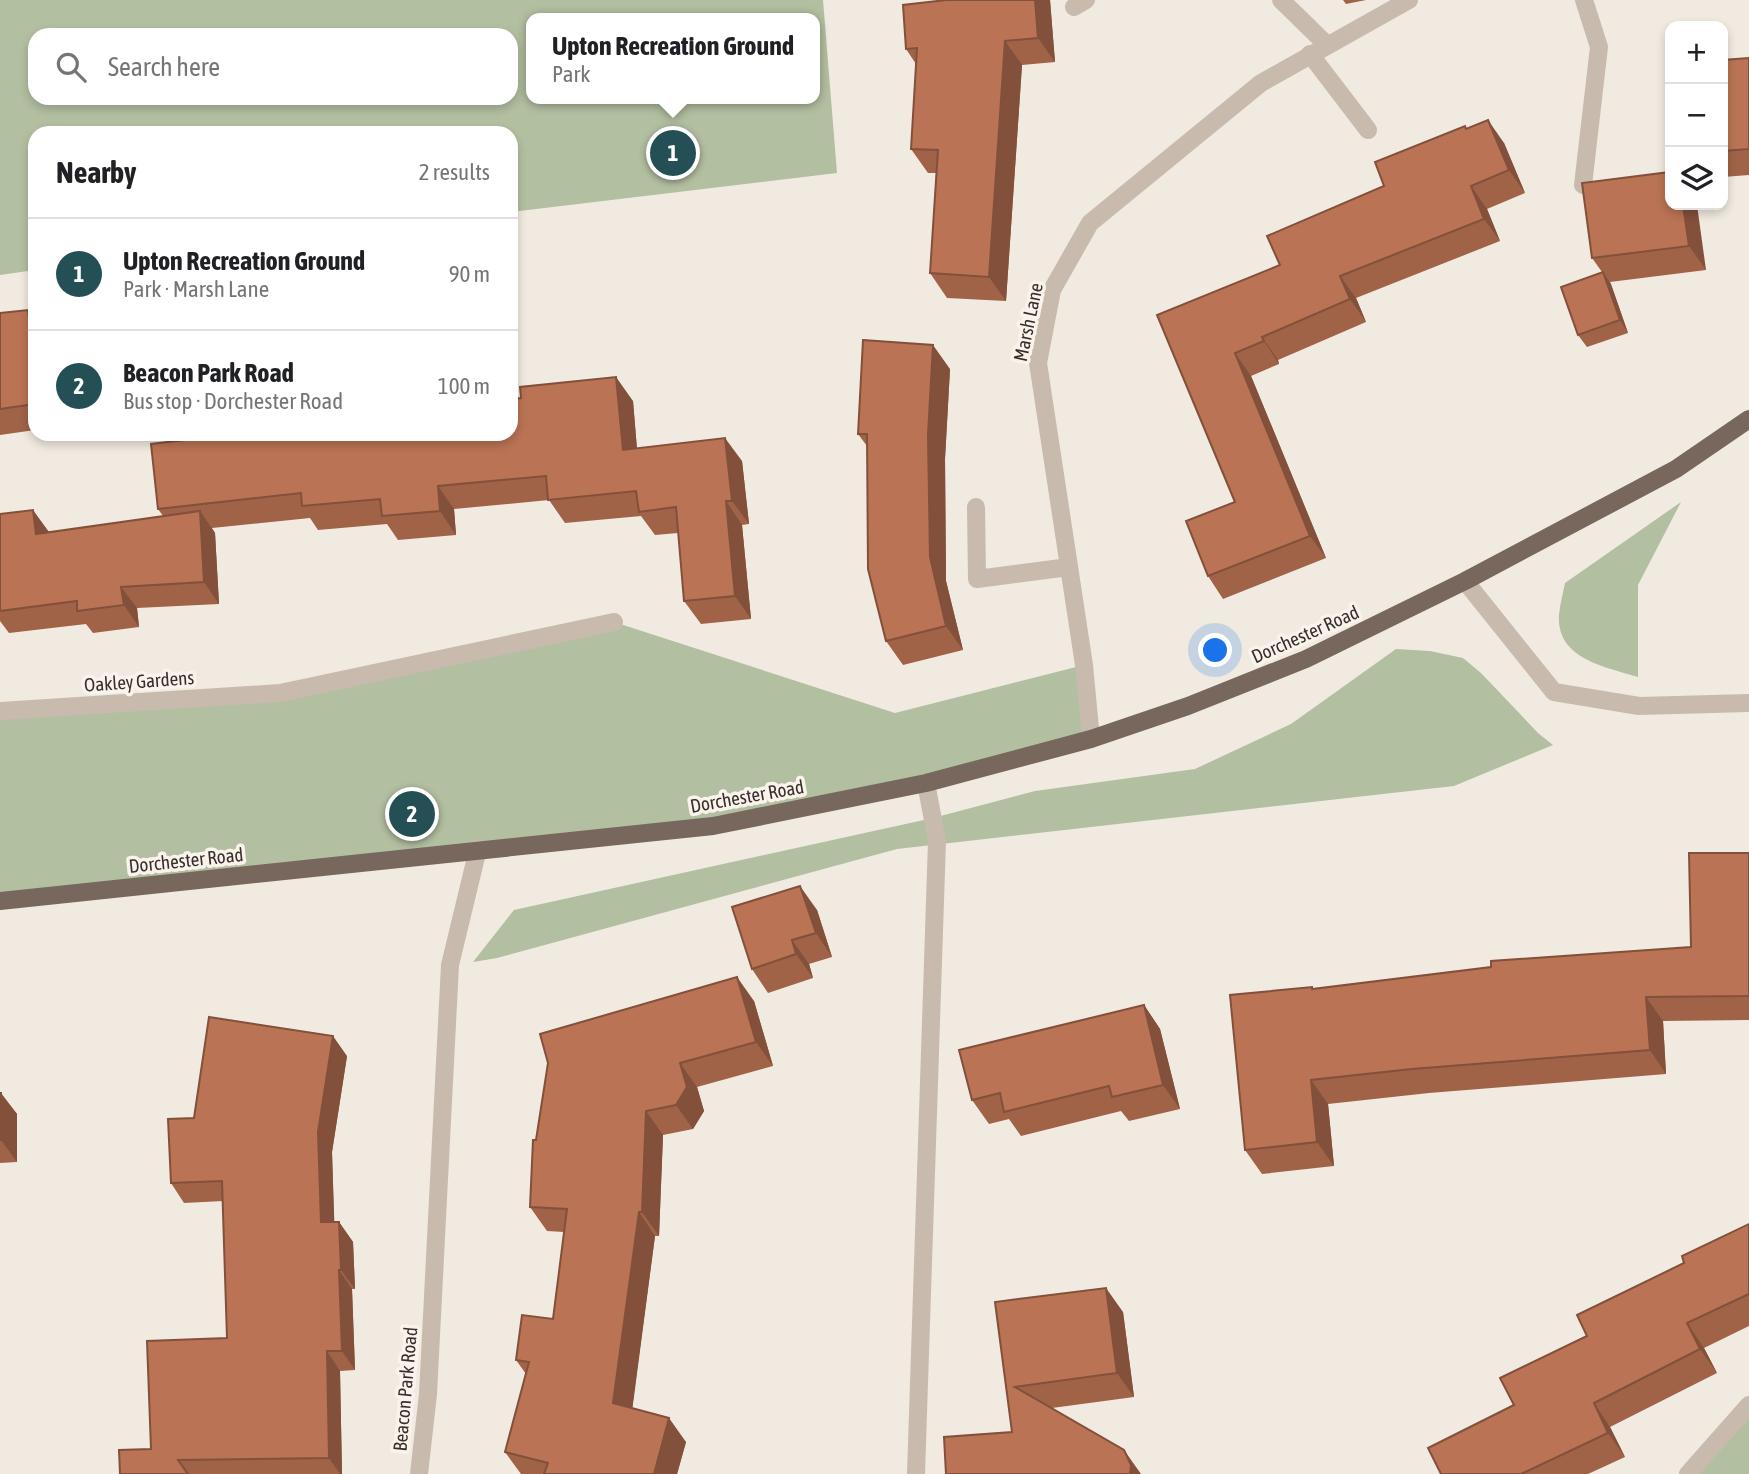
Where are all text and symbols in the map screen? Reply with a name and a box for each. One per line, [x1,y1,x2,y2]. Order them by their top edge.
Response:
popup [526,13,820,104]
map controls [1665,21,1728,210]
button: + [1665,21,1728,84]
search box [28,28,518,105]
text: Upton Recreation Ground [552,31,794,61]
icon: search [52,48,90,86]
text: Search here [108,52,220,82]
text: Park [552,61,590,87]
button: − [1665,84,1728,147]
pin: 1 [650,127,696,179]
button: layers [1665,147,1728,210]
text: Nearby [56,155,136,189]
text: 2 results [419,159,490,185]
text: Upton Recreation Ground [123,246,365,276]
text: 1 [74,261,84,287]
text: 90 m [449,261,490,287]
text: Park · Marsh Lane [123,276,269,302]
street label: Marsh Lane [1009,281,1047,363]
text: Beacon Park Road [123,358,294,388]
text: 2 [74,373,84,399]
text: 100 m [438,373,490,399]
text: Bus stop · Dorchester Road [123,388,343,414]
street label: Dorchester Road [1248,601,1362,667]
your location [1198,633,1232,667]
street label: Oakley Gardens [83,666,195,696]
street label: Dorchester Road [688,775,806,817]
pin: 2 [389,788,435,840]
street label: Dorchester Road [128,843,244,877]
street label: Beacon Park Road [389,1326,421,1452]

